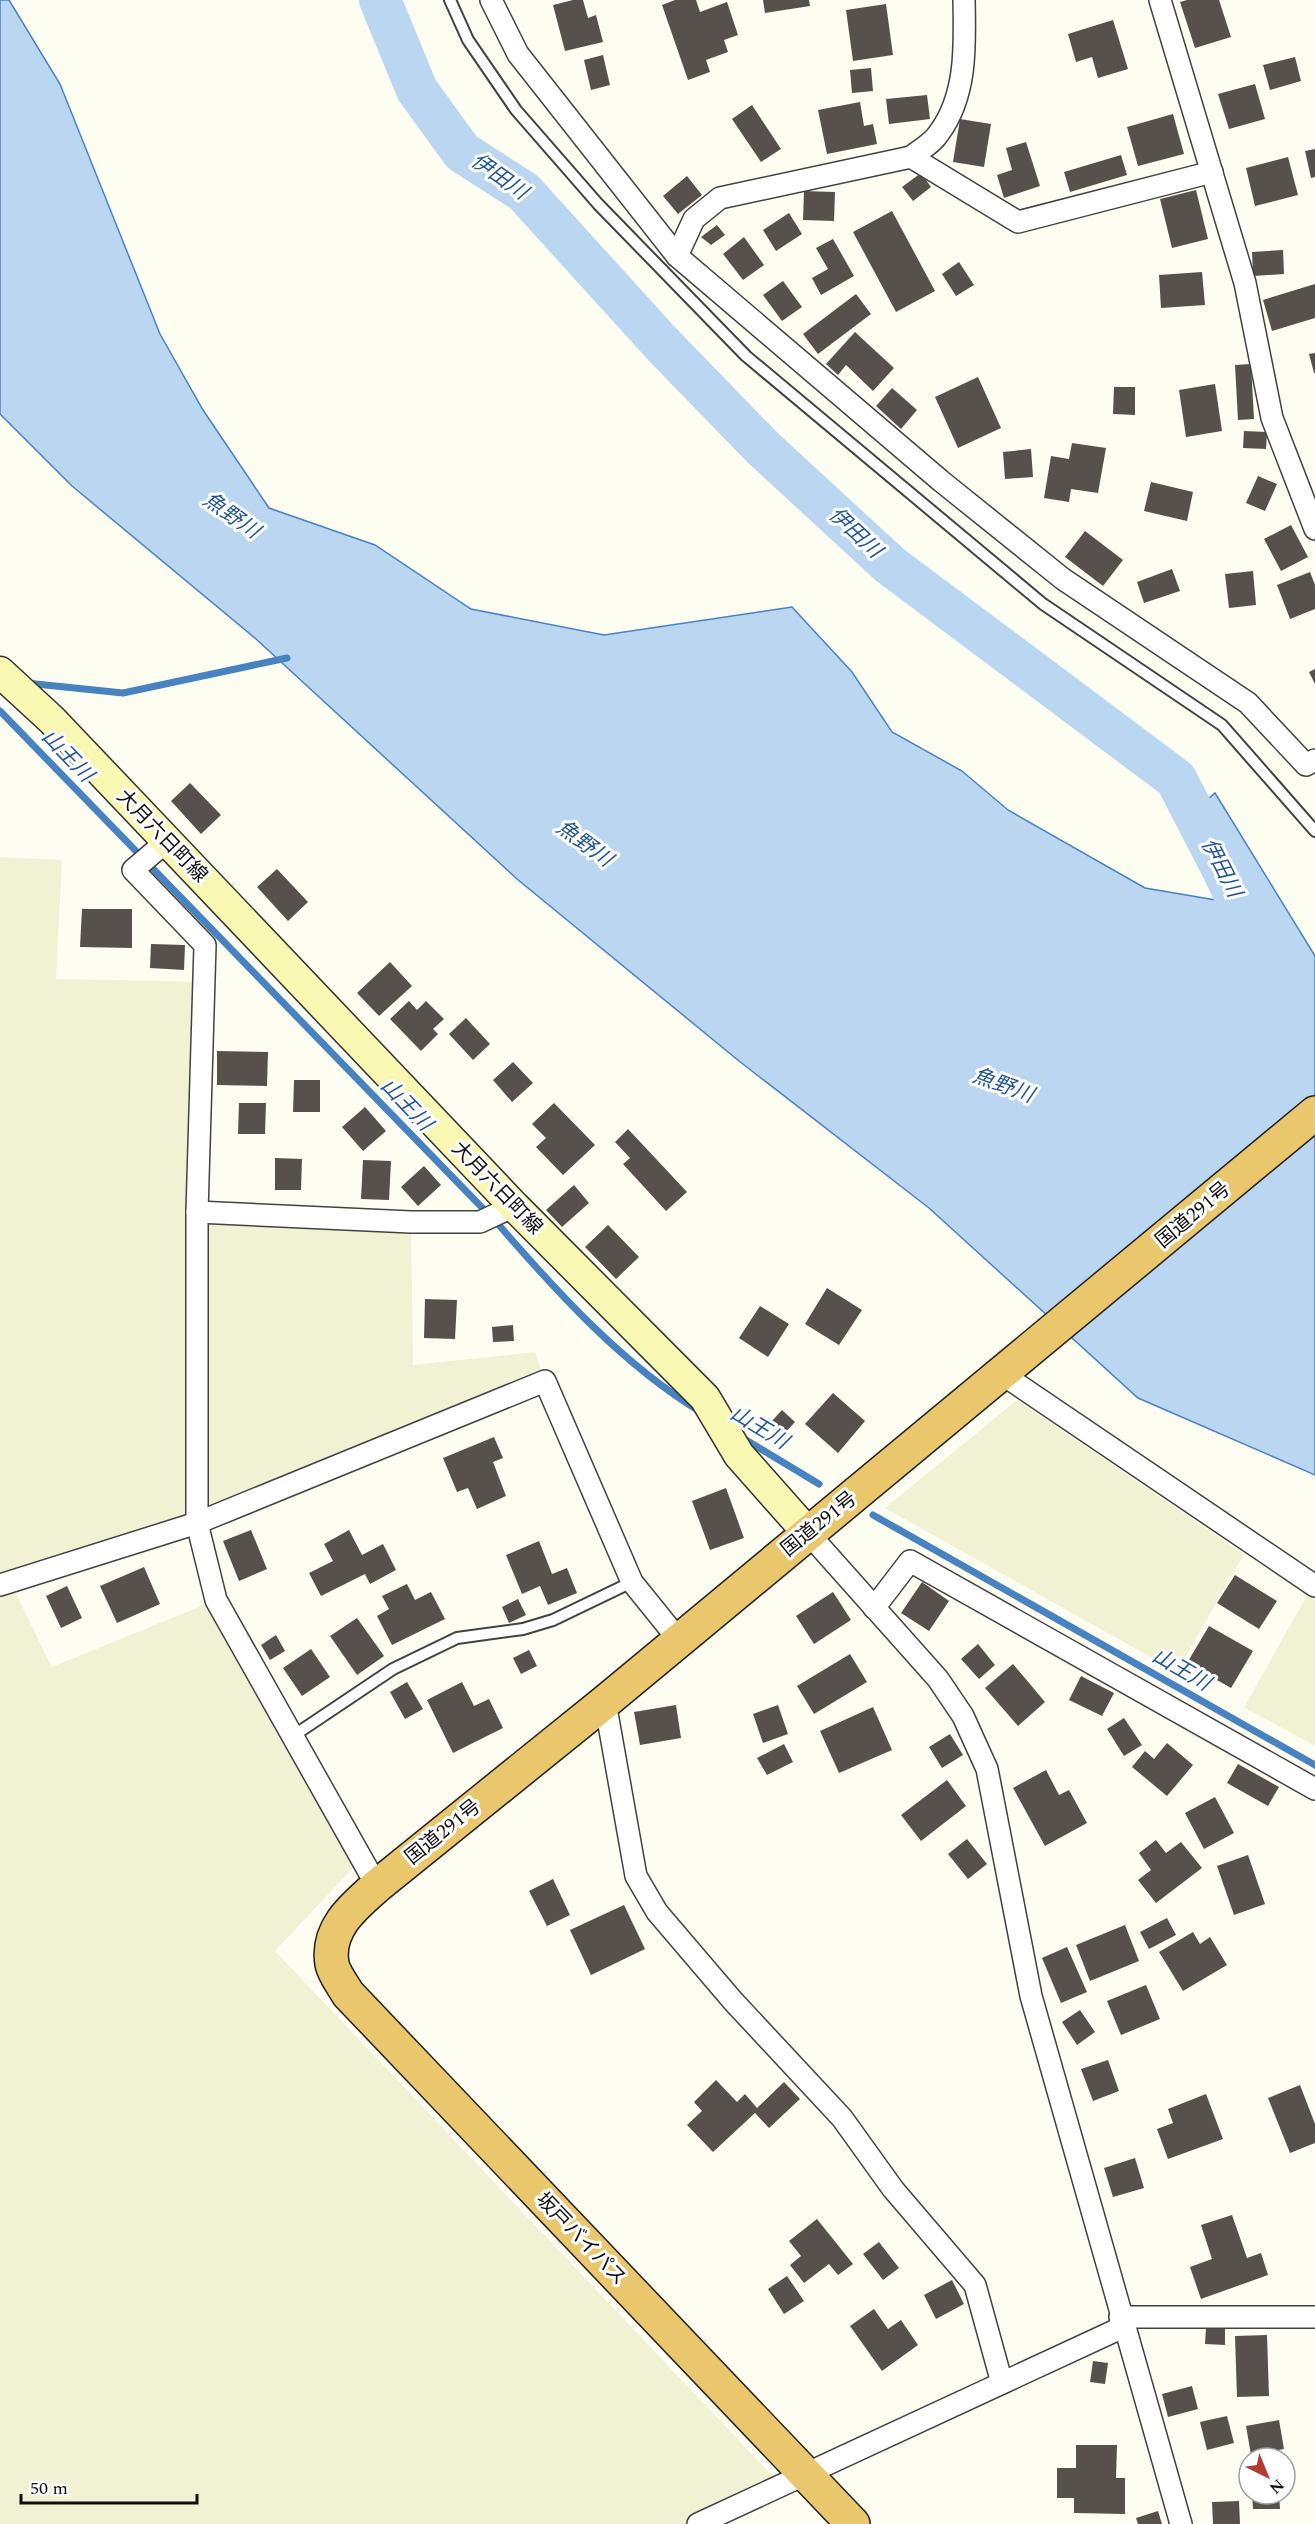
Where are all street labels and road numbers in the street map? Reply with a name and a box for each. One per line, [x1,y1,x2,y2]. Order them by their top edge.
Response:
street label: 大月六日町線 [110,782,214,890]
street label: 大月六日町線 [445,1134,549,1242]
street label: 国道291号 [1149,1175,1237,1255]
street label: 国道291号 [775,1484,863,1564]
street label: 国道291号 [399,1792,487,1872]
street label: 坂戸バイパス [529,2186,633,2292]

